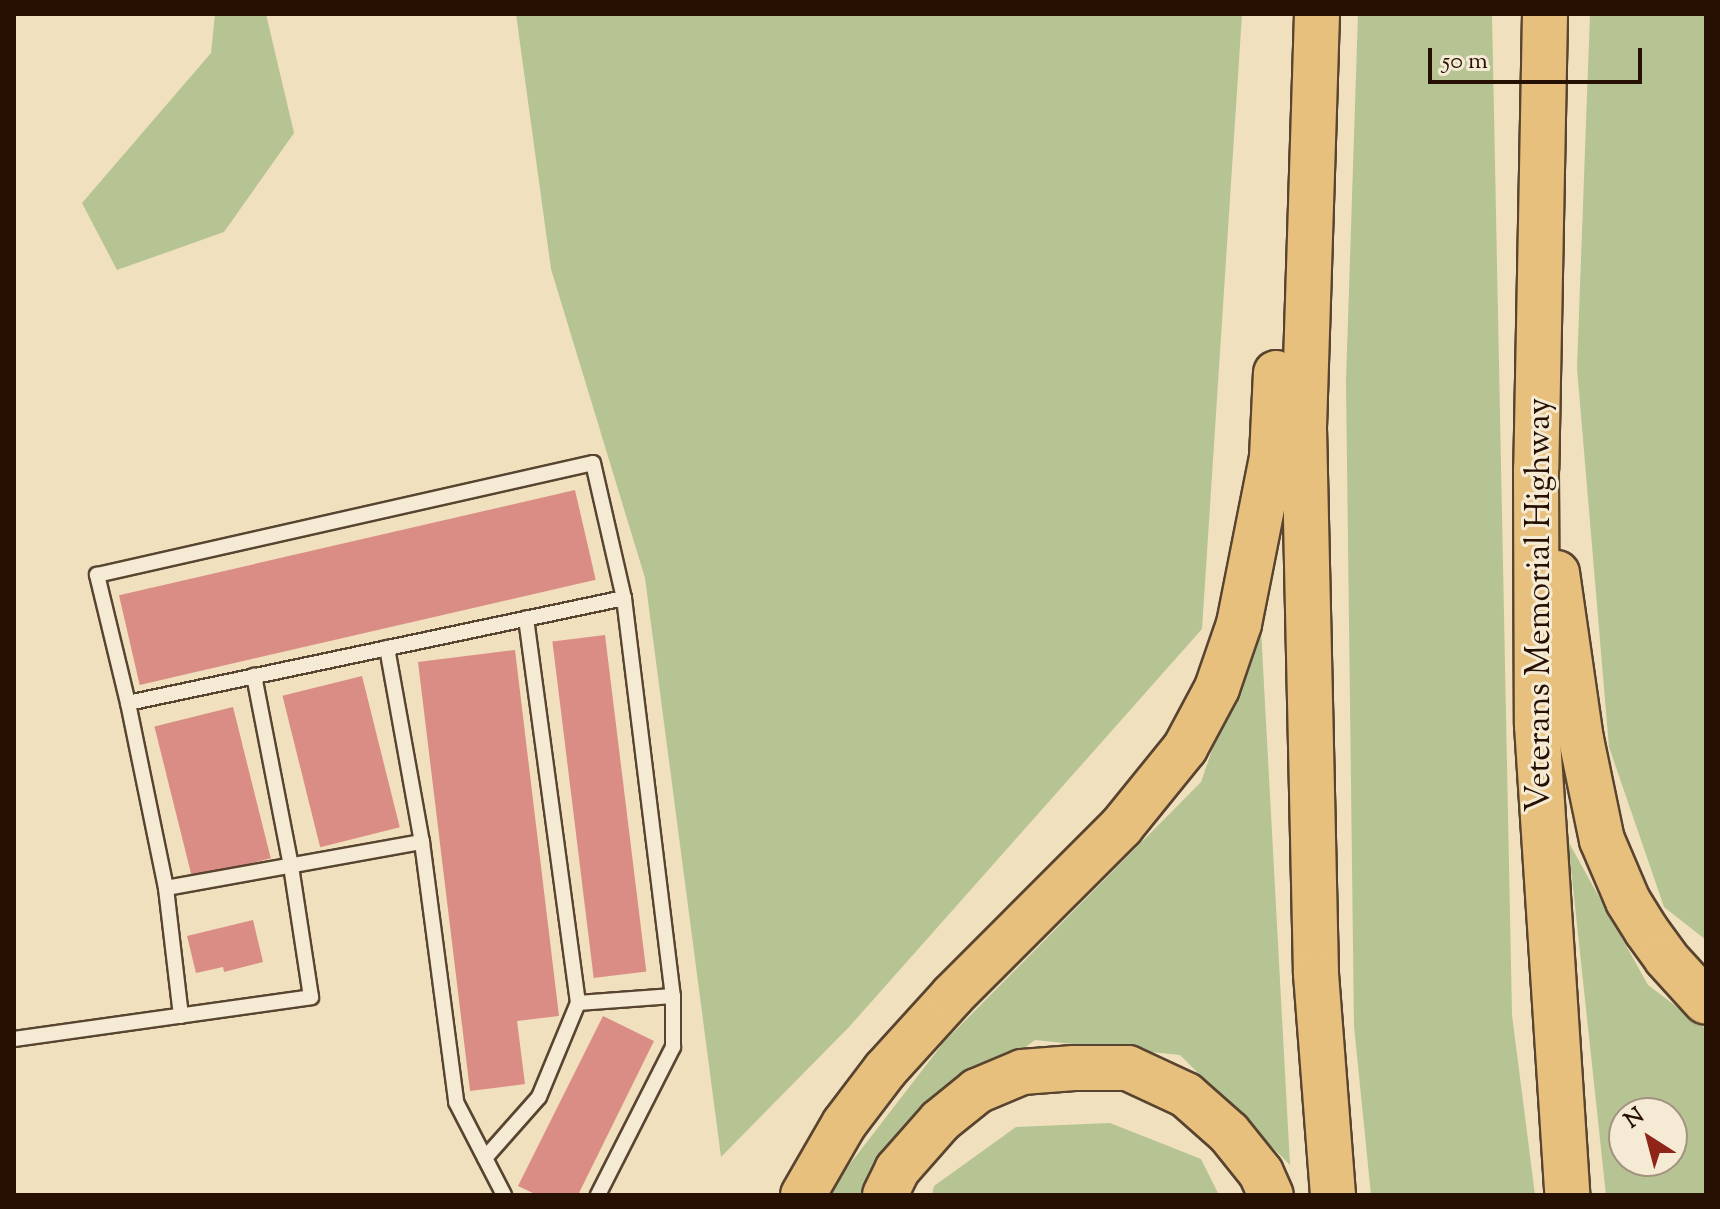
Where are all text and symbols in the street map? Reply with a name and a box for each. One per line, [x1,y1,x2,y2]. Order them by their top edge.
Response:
scale bar [1432,32,1646,82]
text: 50 m [1442,45,1488,79]
street label: Veterans Memorial Highway [1521,398,1561,812]
north arrow [1608,1097,1688,1177]
text: N [1619,1101,1652,1137]

